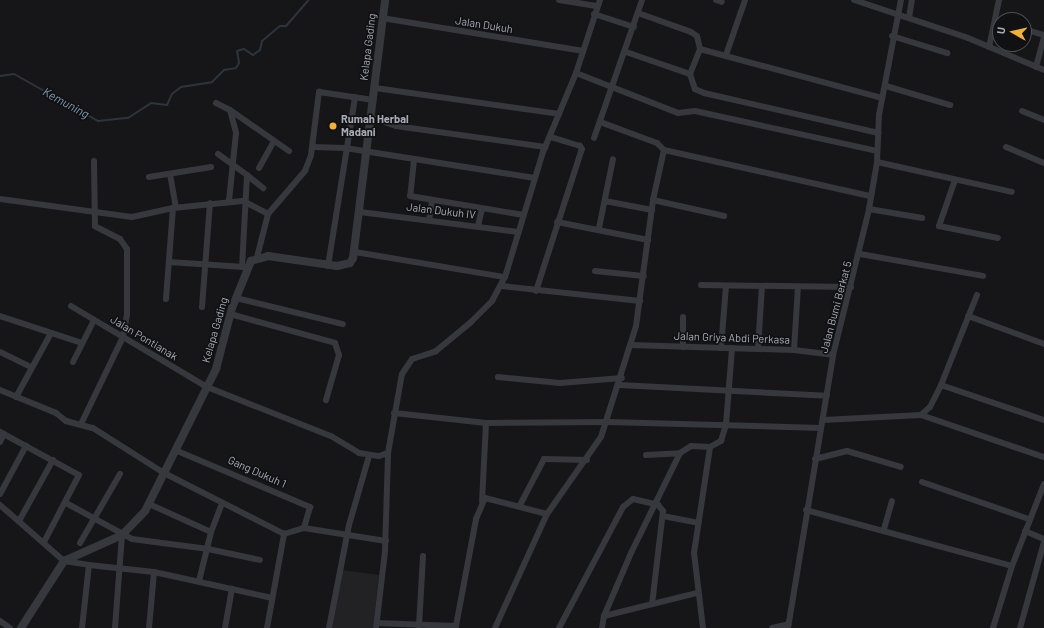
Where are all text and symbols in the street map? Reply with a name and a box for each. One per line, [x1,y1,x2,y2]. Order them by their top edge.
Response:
north arrow [992,12,1032,52]
street label: Kelapa Gading [357,13,379,81]
street label: Jalan Dukuh [454,14,514,36]
text: U [994,26,1008,35]
water label: Kemuning [40,84,92,122]
place label: Rumah Herbal Madani [341,113,409,139]
marker: Rumah Herbal Madani [328,121,338,131]
street label: Jalan Dukuh IV [406,200,476,222]
street label: Jalan Bumi Berkat 5 [817,260,855,354]
street label: Kelapa Gading [199,296,231,364]
street label: Jalan Pontianak [108,313,180,363]
street label: Jalan Griya Abdi Perkasa [674,329,790,347]
street label: Gang Dukuh 1 [226,453,288,491]

